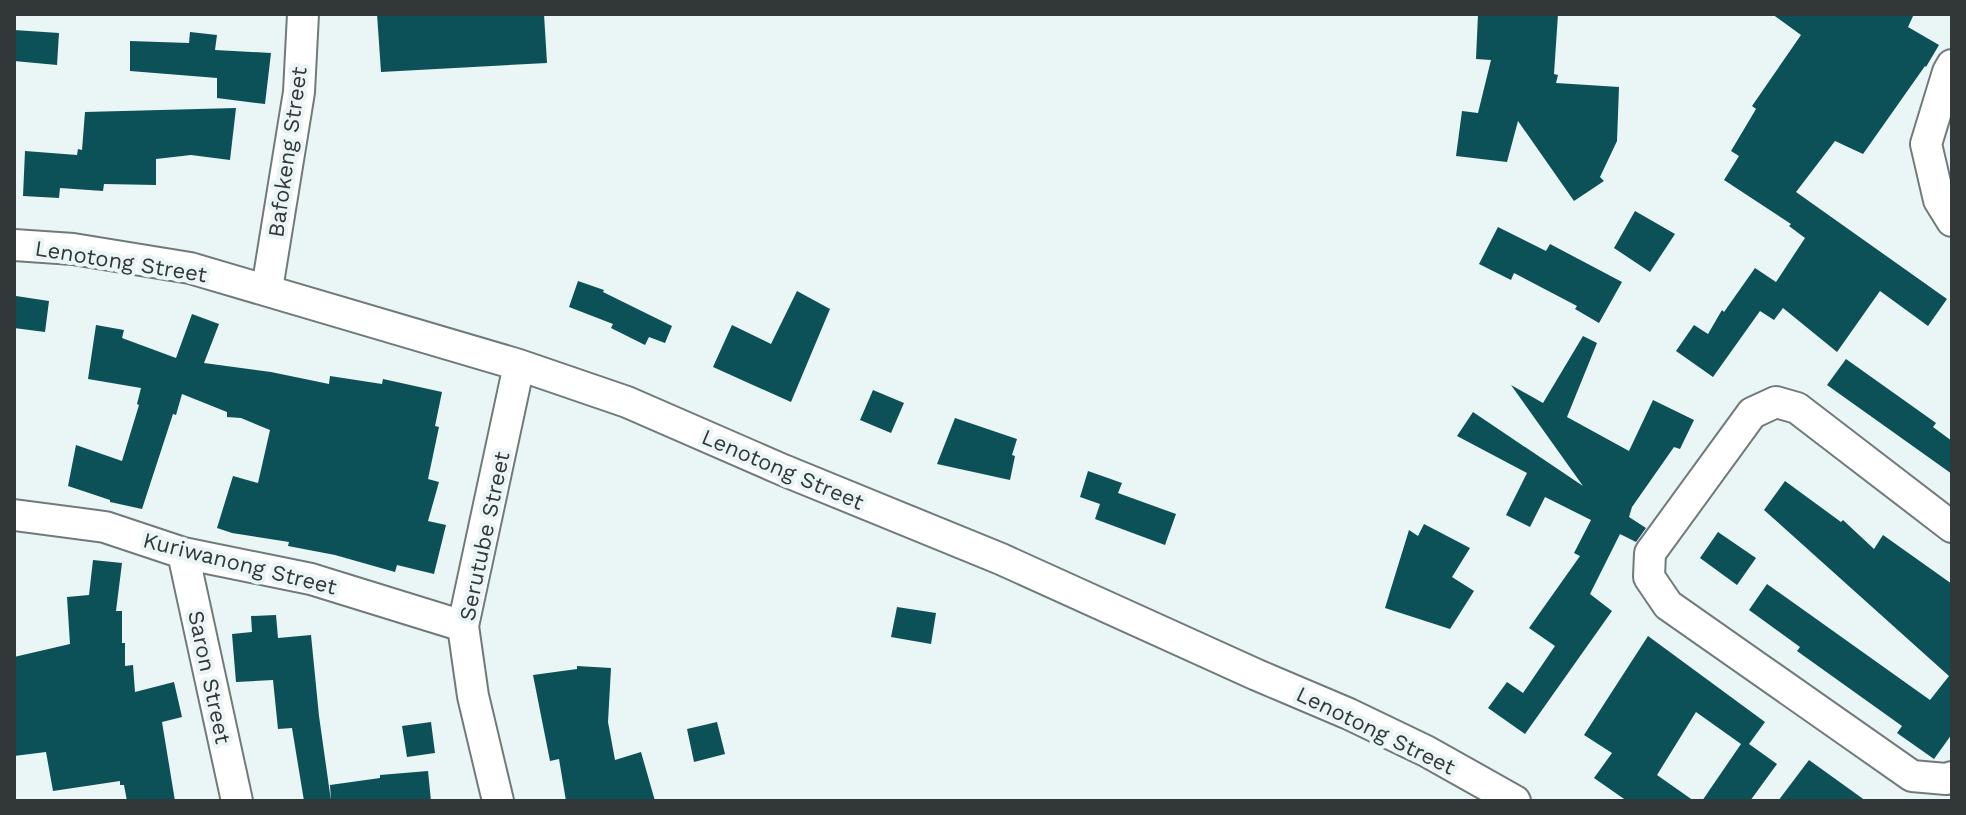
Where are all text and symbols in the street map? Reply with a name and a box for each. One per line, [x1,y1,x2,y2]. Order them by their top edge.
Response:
street label: Bafokeng Street [263,65,312,239]
street label: Lenotong Street [33,236,209,287]
street label: Lenotong Street [698,424,868,515]
street label: Serutube Street [454,449,515,623]
street label: Kuriwanong Street [140,527,339,600]
street label: Saron Street [183,608,236,746]
street label: Lenotong Street [1292,681,1459,780]

